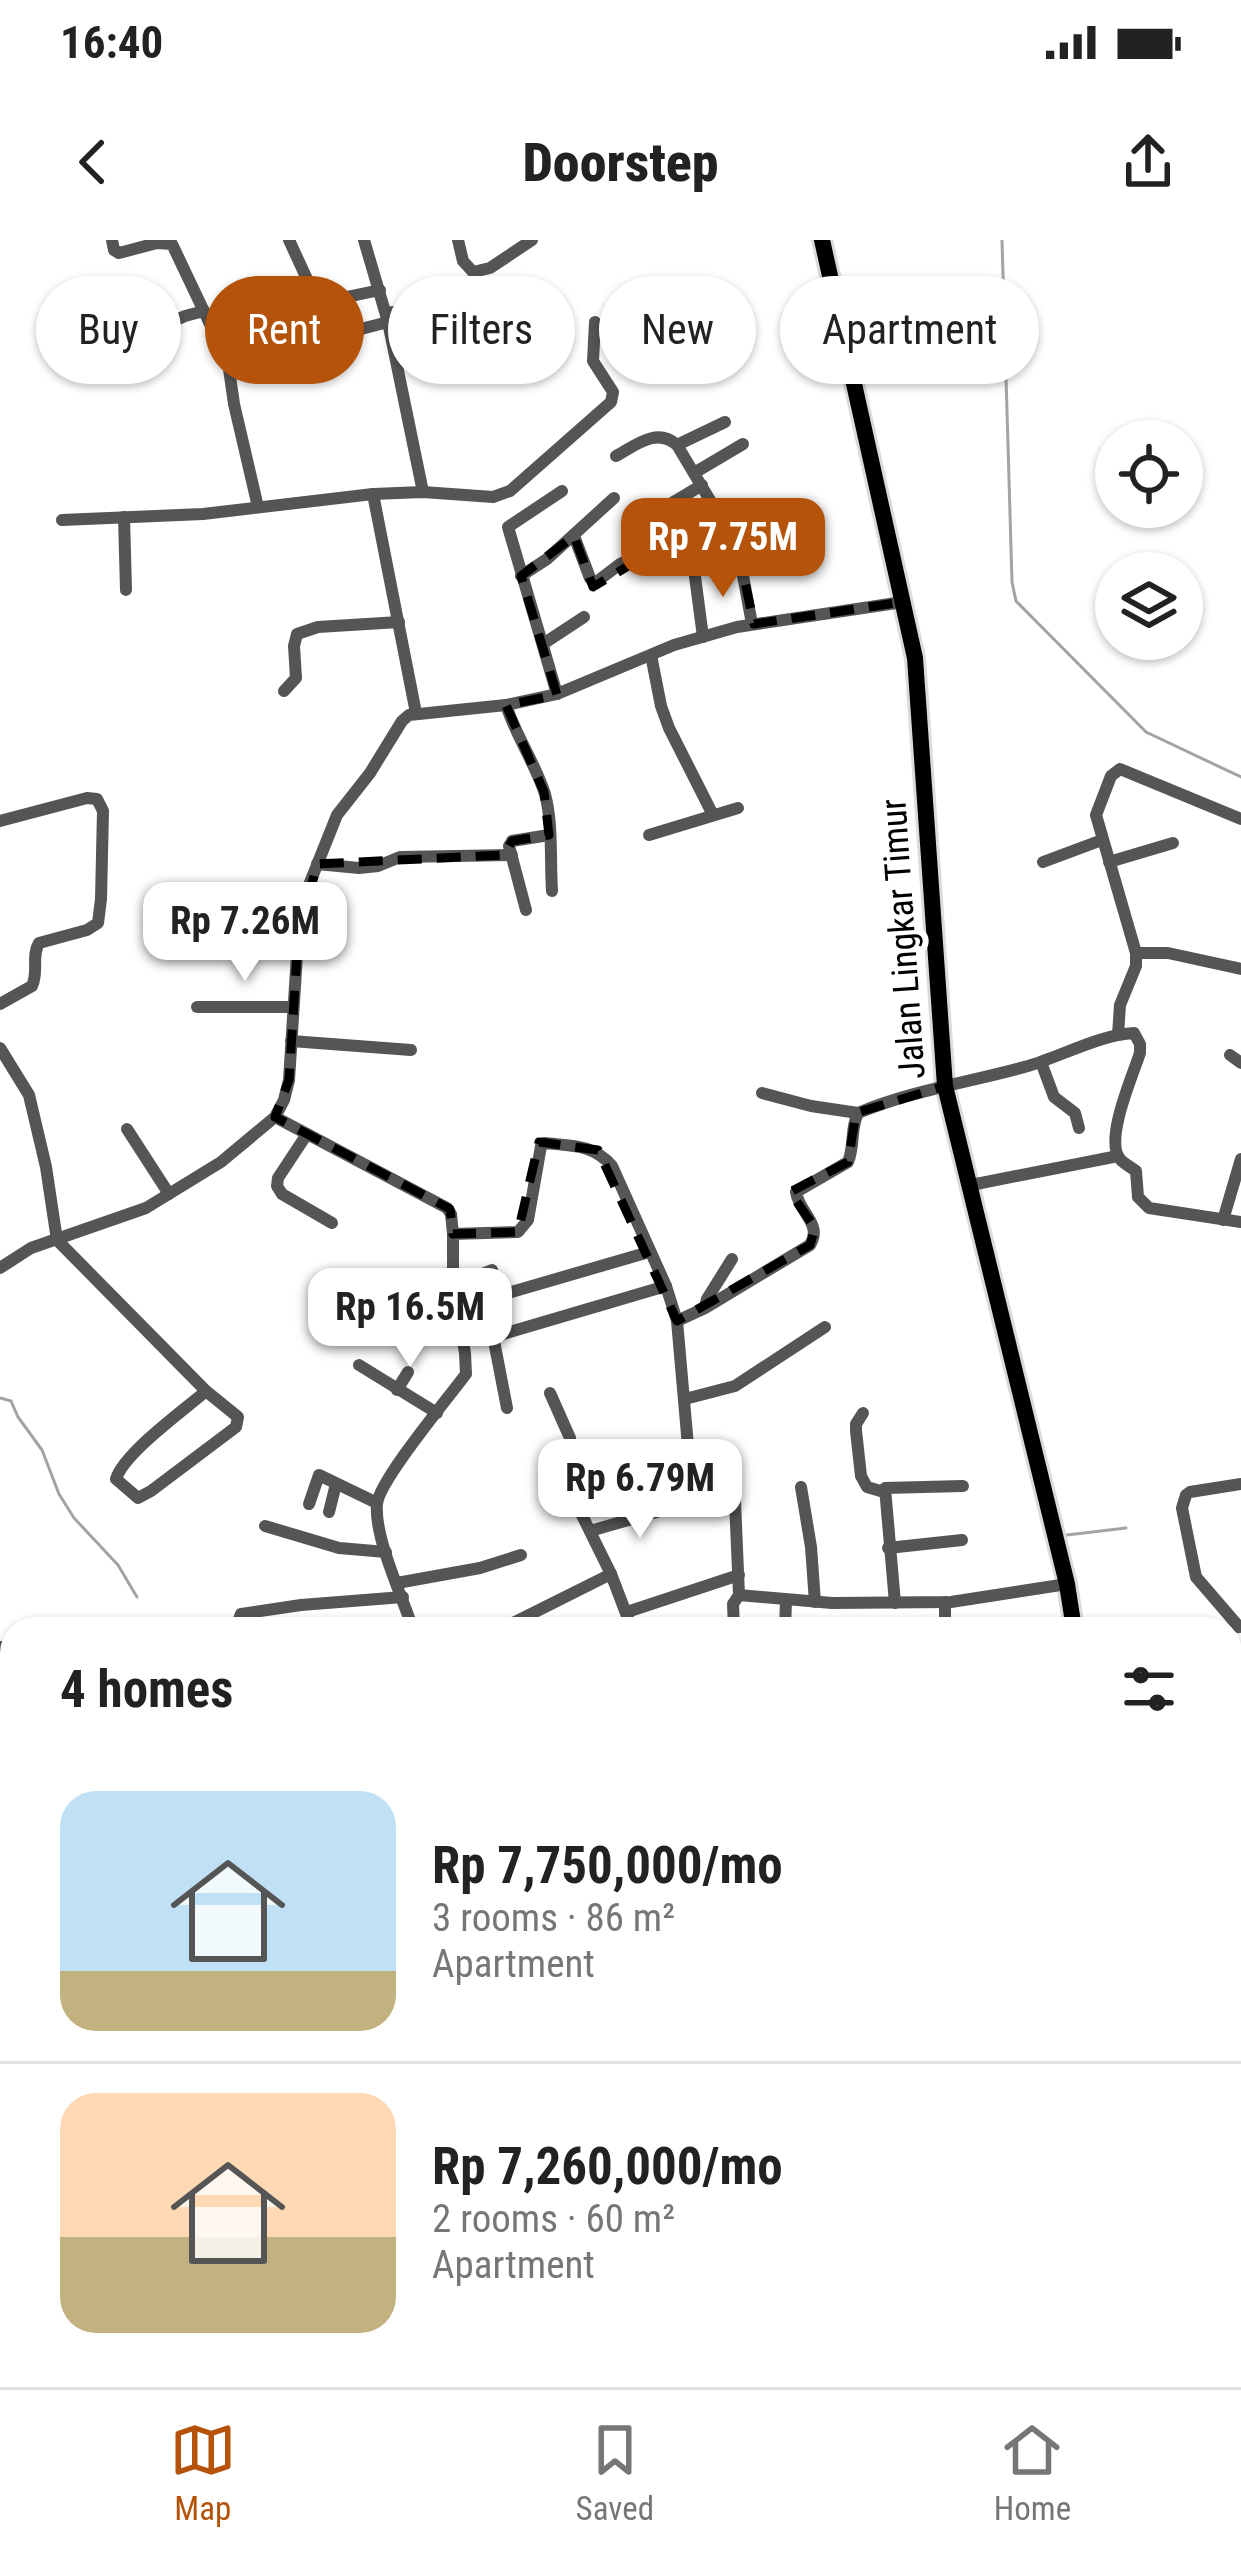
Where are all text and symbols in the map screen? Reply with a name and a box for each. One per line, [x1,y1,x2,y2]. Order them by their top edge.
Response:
text: 16:40 [60,16,163,69]
icon: back [60,129,126,195]
icon: share [1115,129,1181,195]
text: Doorstep [522,131,719,194]
chip: Buy [36,276,181,384]
chip: Rent [205,276,364,384]
chip: Filters [388,276,575,384]
chip: New [599,276,756,384]
chip: Apartment [780,276,1039,384]
map controls [1095,420,1203,660]
button: locate [1095,420,1203,528]
pin: Rp 7.75M [599,498,847,600]
text: Rp 7.75M [648,514,798,560]
button: layers [1095,552,1203,660]
street label: Jalan Lingkar Timur [872,797,934,1081]
pin: Rp 7.26M [121,882,369,984]
text: Rp 7.26M [170,898,320,944]
pin: Rp 16.5M [286,1268,534,1370]
text: Rp 16.5M [335,1284,485,1330]
pin: Rp 6.79M [516,1439,764,1541]
text: Rp 6.79M [565,1455,715,1501]
icon: filters [1116,1656,1182,1722]
text: 4 homes [60,1660,233,1719]
text: Rp 7,750,000/mo [432,1836,783,1895]
icon: home [156,1839,300,1983]
text: 3 rooms · 86 m² [432,1895,675,1941]
text: Apartment [432,1941,595,1987]
text: Rp 7,260,000/mo [432,2137,783,2196]
icon: home [156,2141,300,2285]
text: 2 rooms · 60 m² [432,2196,675,2242]
text: Apartment [432,2242,595,2288]
tab: Map [170,2417,236,2528]
tab: Saved [576,2417,654,2528]
tab: Home [994,2417,1071,2528]

